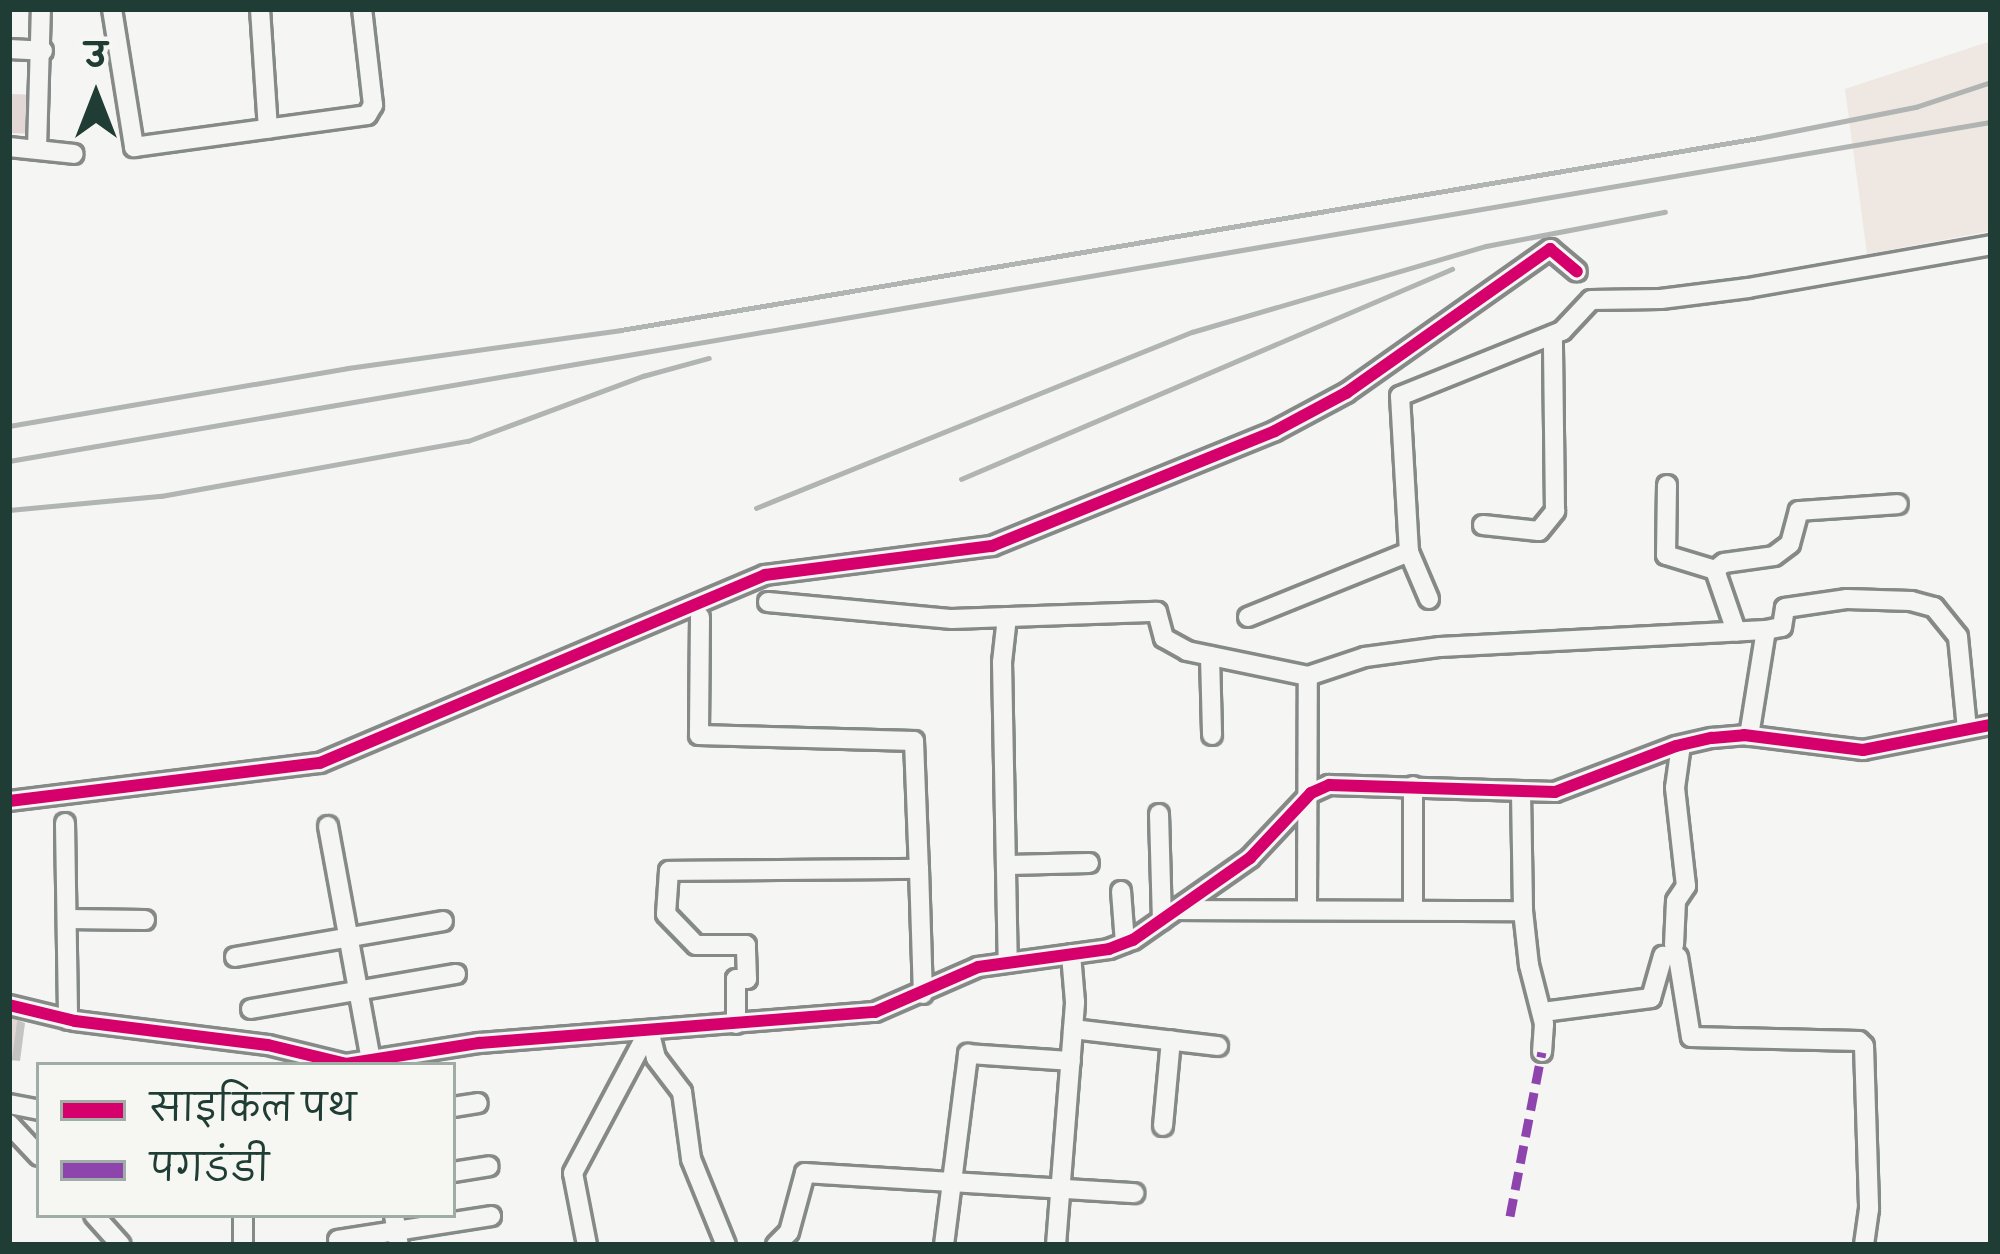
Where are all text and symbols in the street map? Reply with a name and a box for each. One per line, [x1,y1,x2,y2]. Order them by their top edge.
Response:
north arrow [36,36,156,156]
text: उ [85,41,107,79]
legend [36,1062,456,1218]
text: साइकिल पथ [150,1092,356,1135]
text: पगडंडी [150,1152,269,1195]

